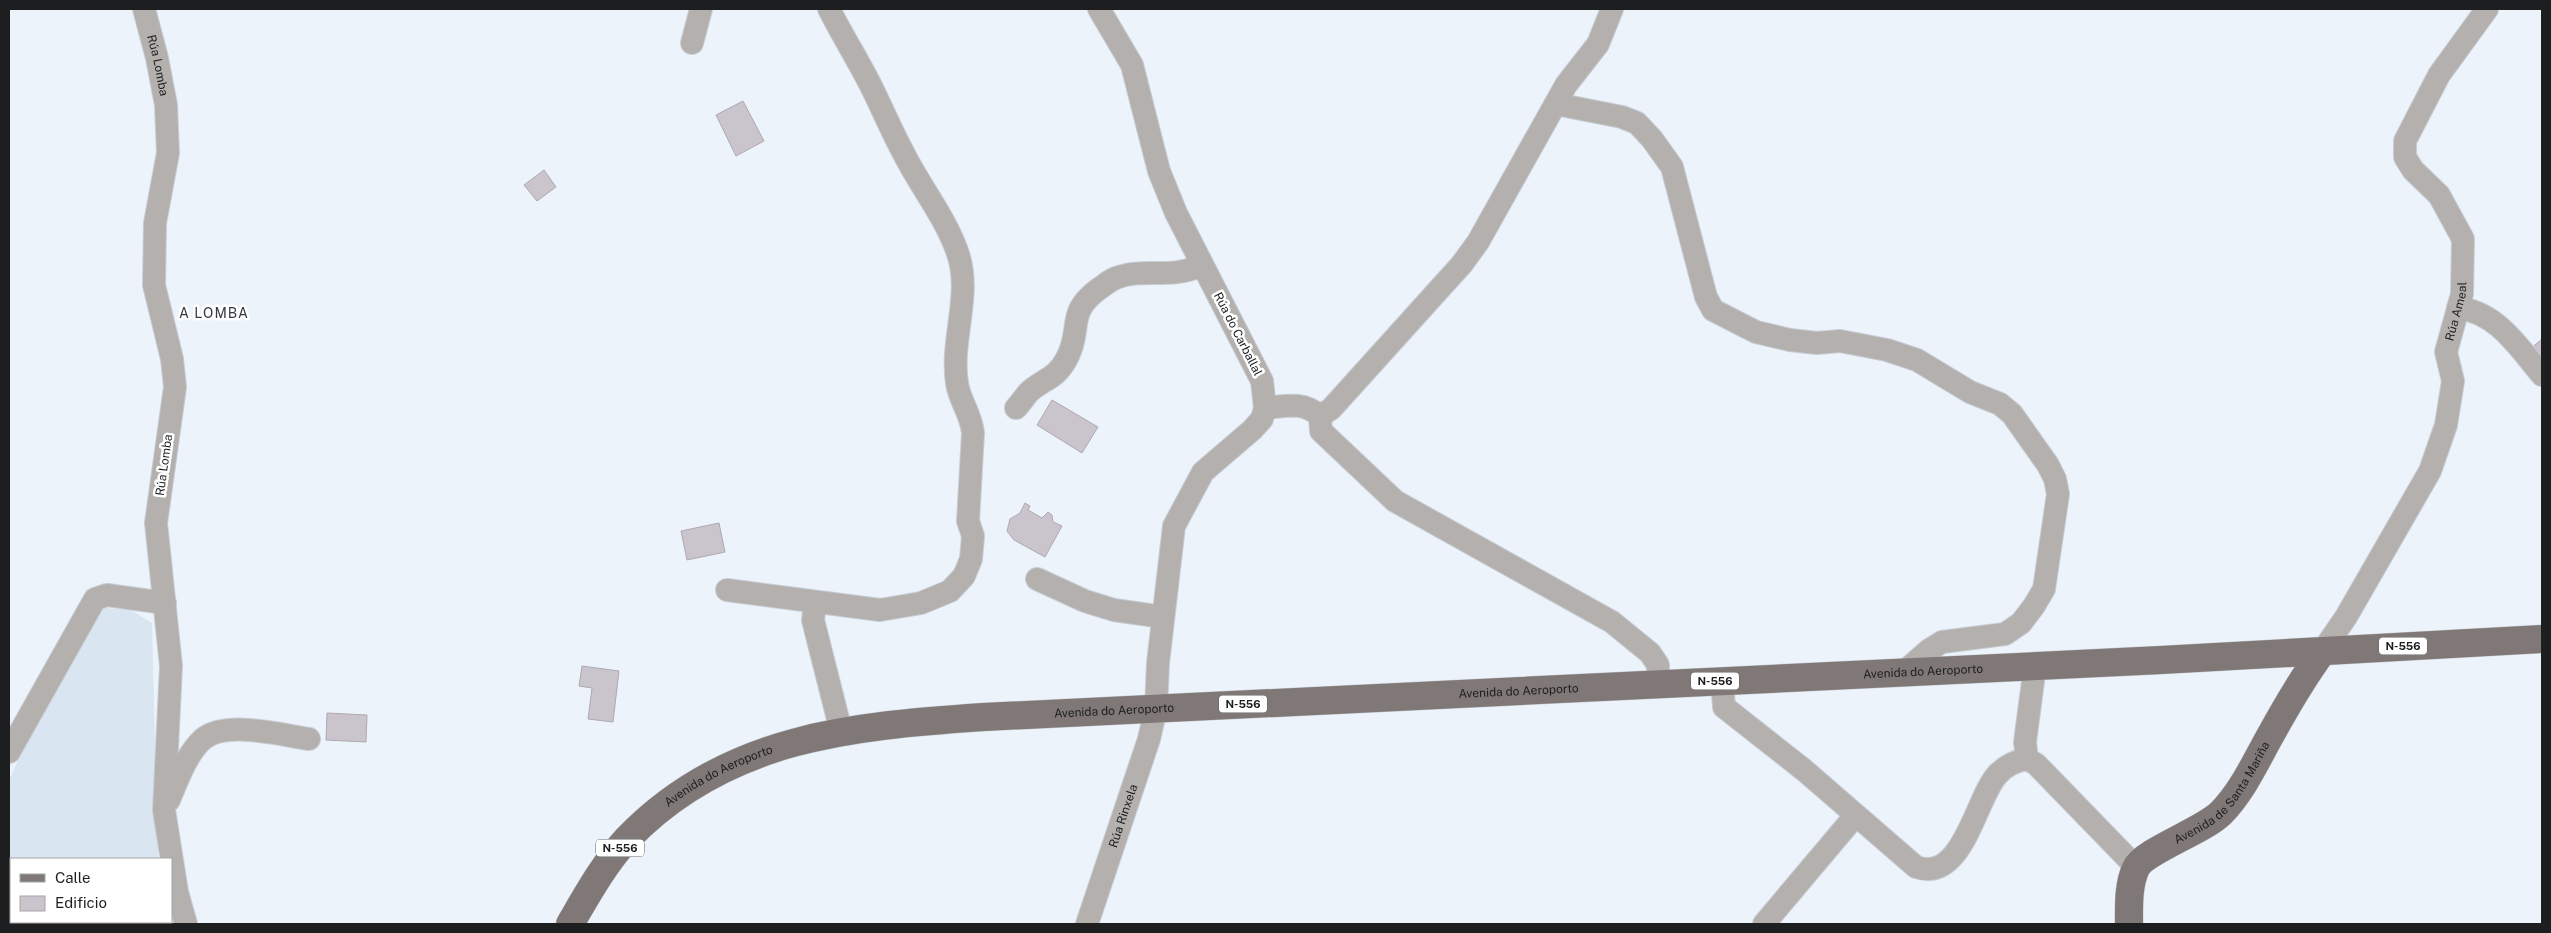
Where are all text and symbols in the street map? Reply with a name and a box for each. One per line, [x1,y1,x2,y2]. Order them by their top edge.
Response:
street label: Rúa Lomba [144,33,171,97]
street label: Rúa Ameal [2442,281,2469,343]
street label: Rúa do Carballal [1211,290,1265,378]
district label: A LOMBA [179,305,249,321]
street label: Rúa Lomba [153,433,175,497]
road number: N-556 [2379,637,2427,654]
street label: Avenida do Aeroporto [1863,662,1984,681]
road number: N-556 [1691,672,1739,689]
street label: Avenida do Aeroporto [1458,681,1579,701]
road number: N-556 [1219,696,1267,712]
street label: Avenida do Aeroporto [1054,701,1175,721]
street label: Avenida de Santa Mariña [2172,739,2273,847]
street label: Avenida do Aeroporto [662,742,775,810]
street label: Rúa Rinxela [1106,782,1140,849]
road number: N-556 [596,840,644,856]
legend [10,858,172,923]
text: Calle [55,869,91,886]
text: Edificio [55,894,107,911]

